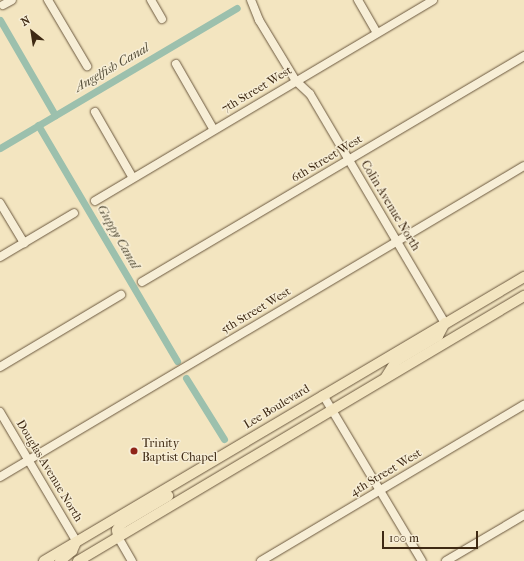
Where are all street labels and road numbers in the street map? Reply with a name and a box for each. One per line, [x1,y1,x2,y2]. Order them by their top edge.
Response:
street label: 7th Street West [219,63,295,117]
street label: 6th Street West [289,132,365,186]
street label: Colin Avenue North [357,158,423,254]
street label: 5th Street West [219,285,293,337]
street label: Lee Boulevard [241,382,313,432]
street label: Douglas Avenue North [13,417,85,525]
street label: 4th Street West [348,446,424,500]

